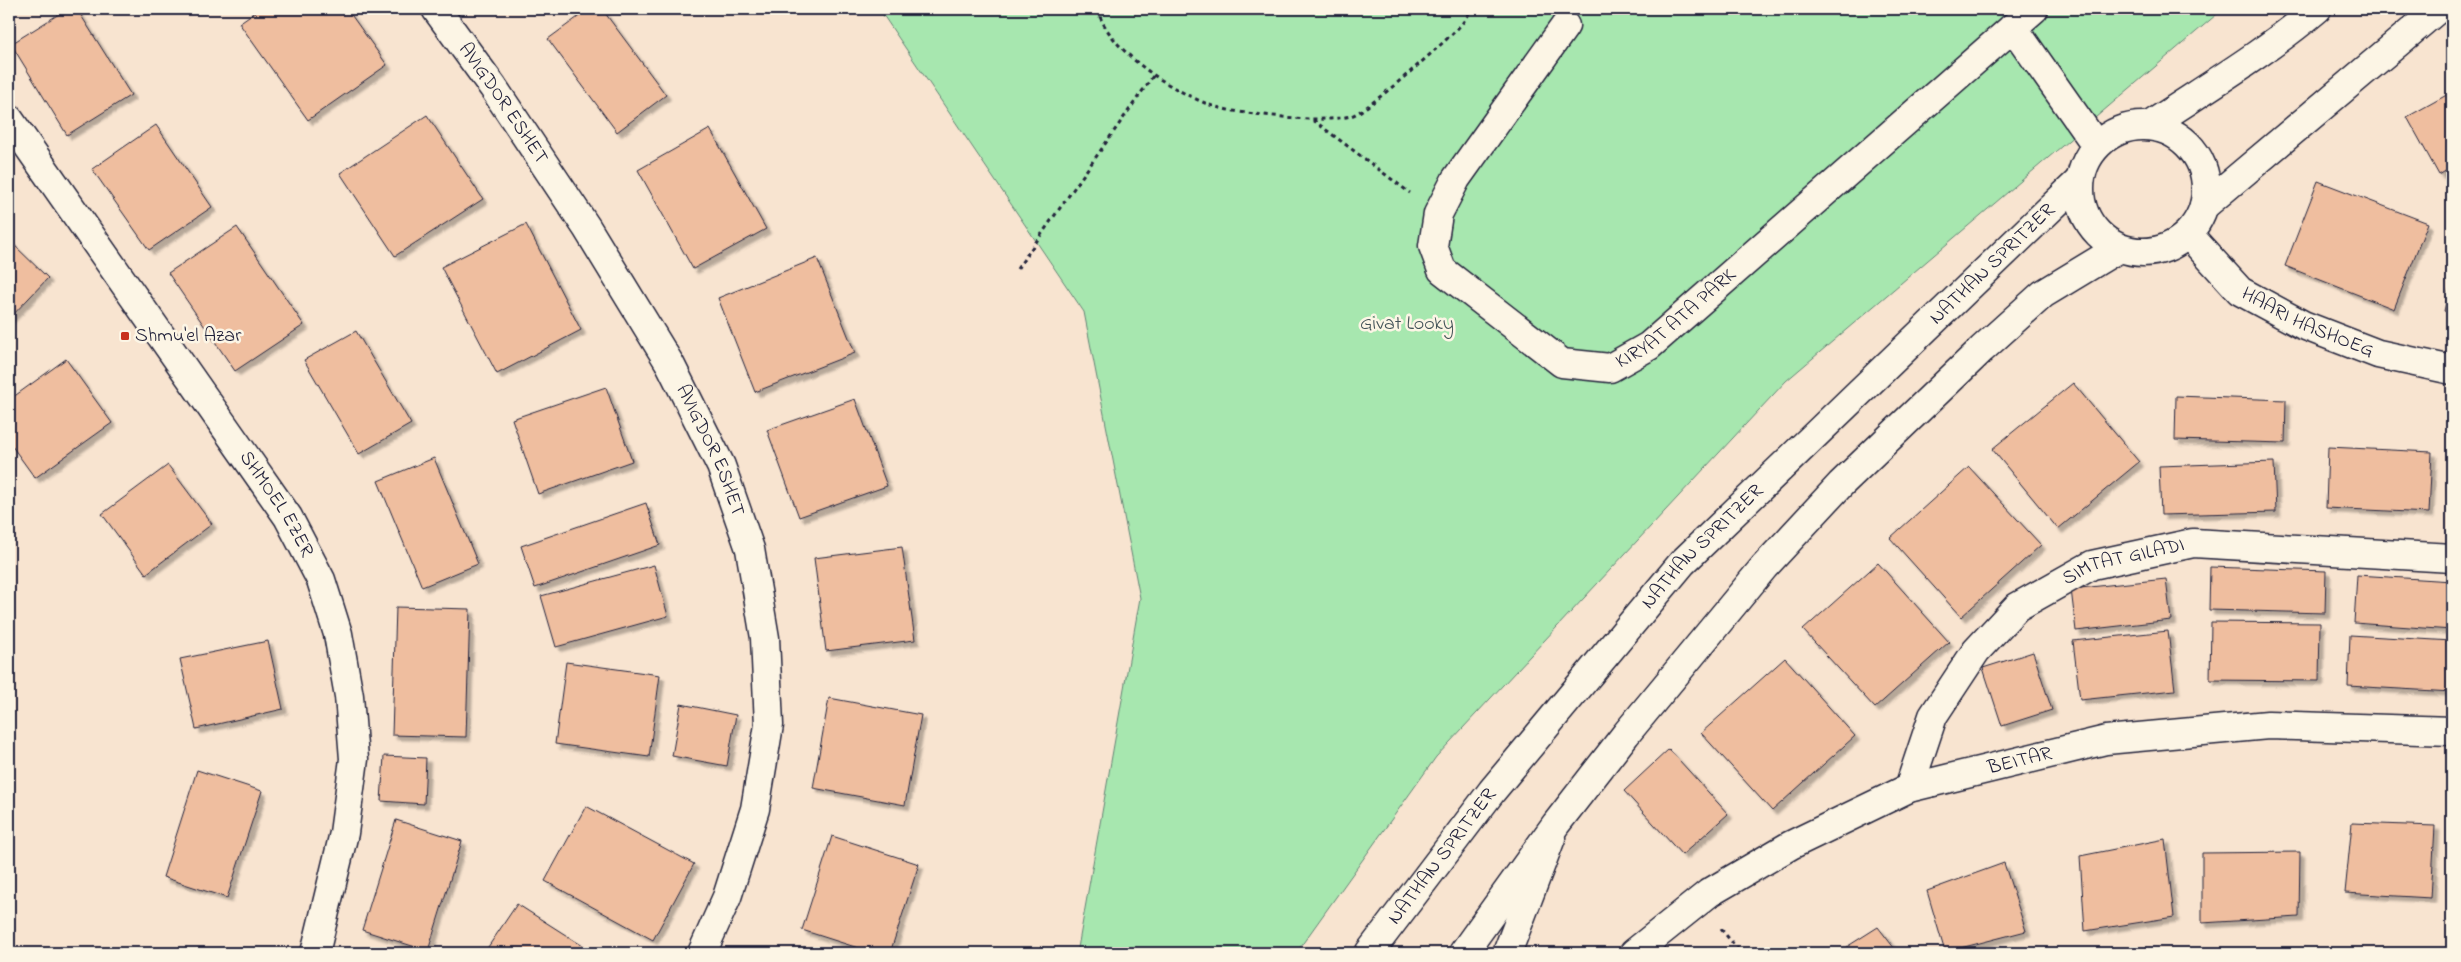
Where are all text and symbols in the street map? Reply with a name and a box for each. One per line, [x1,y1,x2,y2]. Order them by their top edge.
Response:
street label: AVIGDOR ESHET [451,37,555,170]
street label: NATHAN SPRITZER [1923,196,2063,332]
street label: KIRYAT ATA PARK [1610,261,1743,376]
street label: HAARI HASHOEG [2236,280,2378,366]
park label: Givat Looky [1360,310,1454,339]
place label: Shmu'el Azar [135,322,242,351]
marker: Shmu'el Azar [119,330,131,342]
street label: AVIGDOR ESHET [668,380,752,520]
street label: SHMOEL EZER [232,445,321,563]
street label: NATHAN SPRITZER [1635,477,1771,616]
street label: SIMTAT GILADI [2057,531,2187,593]
street label: BEITAR [1984,739,2056,783]
street label: NATHAN SPRITZER [1381,781,1504,931]

